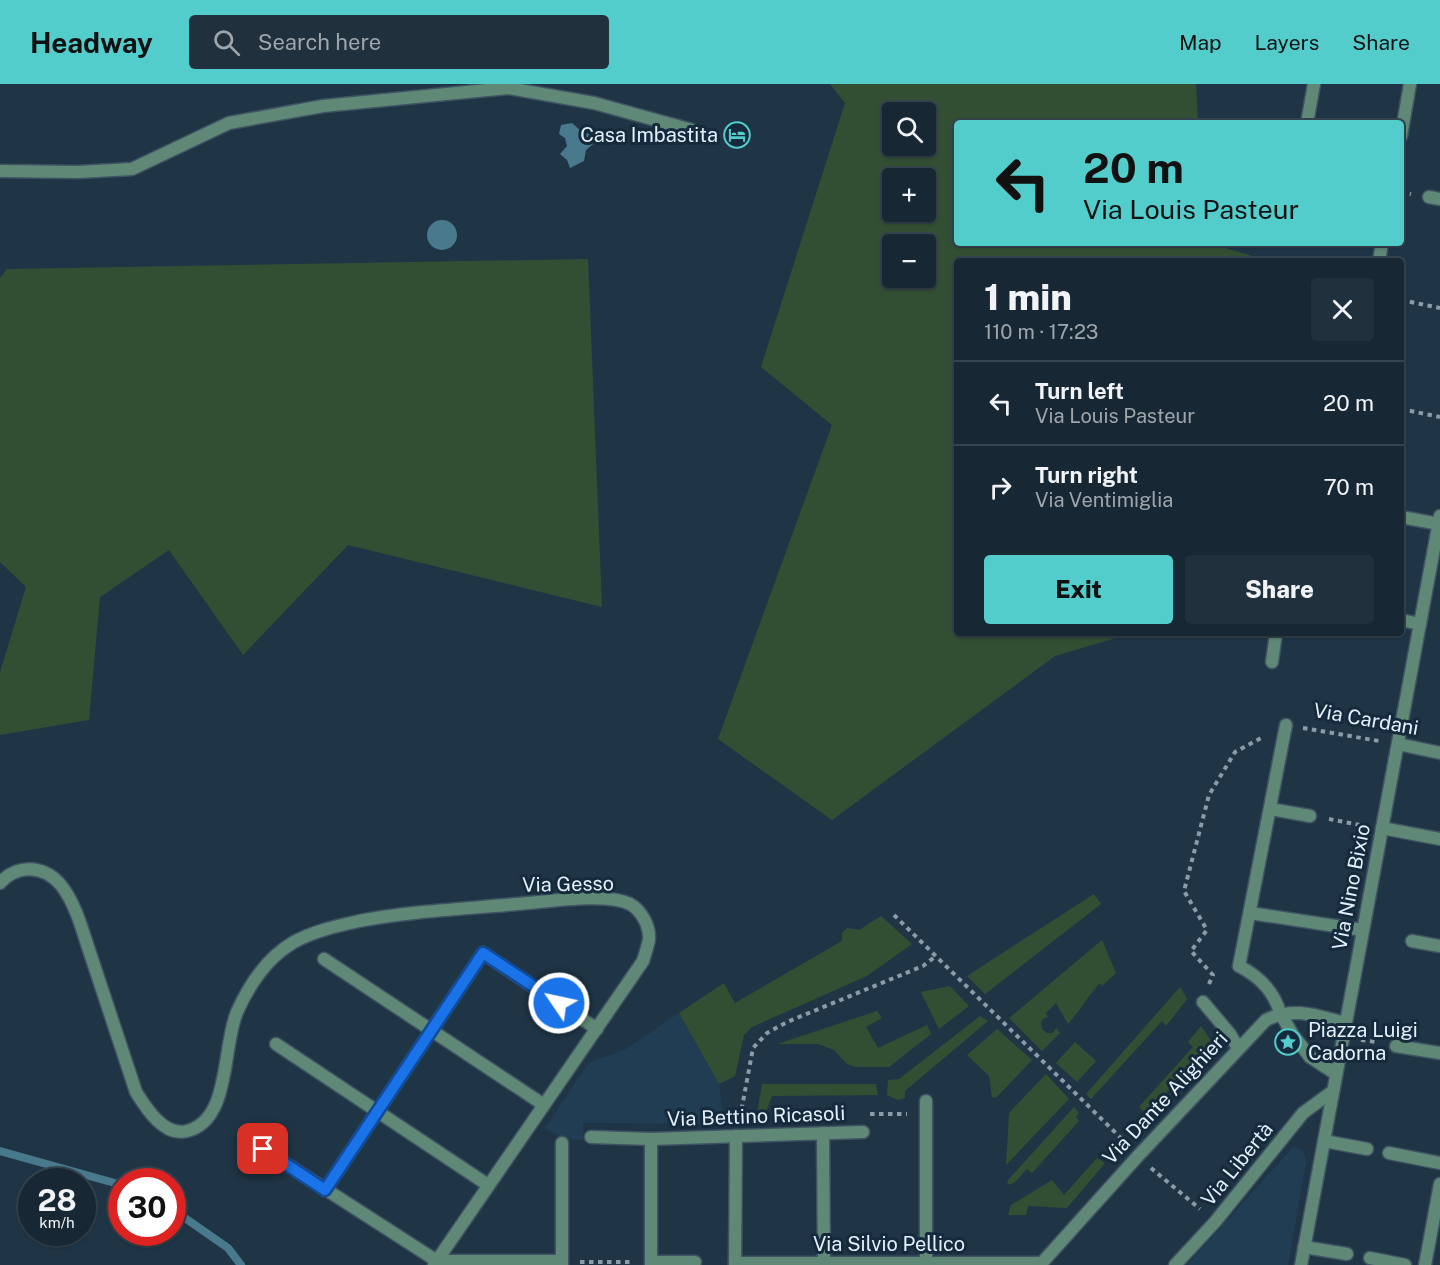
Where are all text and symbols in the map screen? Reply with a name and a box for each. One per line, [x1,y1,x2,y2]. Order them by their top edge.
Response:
search box [189,15,609,69]
text: Headway [30,26,153,59]
icon: search [210,26,243,59]
text: Search here [258,29,381,55]
text: Map [1179,30,1222,55]
text: Layers [1255,30,1319,55]
text: Share [1352,30,1410,55]
map controls [882,102,936,288]
button: search [882,102,936,156]
hotel icon: Casa Imbastita [722,120,752,150]
place label: Casa Imbastita [580,123,718,147]
text: 20 m [1083,143,1184,192]
icon: left [984,144,1062,222]
button: + [882,168,936,222]
text: Via Louis Pasteur [1083,193,1299,225]
button: − [882,234,936,288]
text: 1 min [984,276,1072,318]
button: close [1311,278,1374,341]
text: 110 m · 17:23 [984,320,1098,344]
text: Turn left [1035,378,1124,404]
icon: left [984,387,1017,420]
text: 20 m [1323,390,1374,416]
text: Via Louis Pasteur [1035,404,1195,428]
text: Turn right [1035,462,1138,488]
icon: right [984,471,1017,504]
text: 70 m [1323,474,1374,500]
text: Via Ventimiglia [1035,488,1173,512]
button: Exit [984,555,1173,624]
button: Share [1185,555,1374,624]
street label: Via Cardani [1312,698,1420,740]
street label: Via Nino Bixio [1327,822,1375,952]
street label: Via Gesso [522,871,614,897]
position arrow [527,971,591,1035]
place label: Piazza Luigi Cadorna [1308,1018,1418,1065]
street label: Via Dante Alighieri [1098,1027,1232,1169]
place icon: Piazza Luigi Cadorna [1273,1027,1303,1057]
street label: Via Bettino Ricasoli [666,1101,846,1131]
street label: Via Libertà [1196,1117,1278,1211]
pin [237,1123,288,1174]
icon: arrive [246,1132,279,1165]
speed limit sign: 30 [108,1168,186,1246]
text: 28 [37,1182,77,1218]
text: km/h [39,1214,75,1231]
street label: Via Silvio Pellico [813,1232,965,1256]

